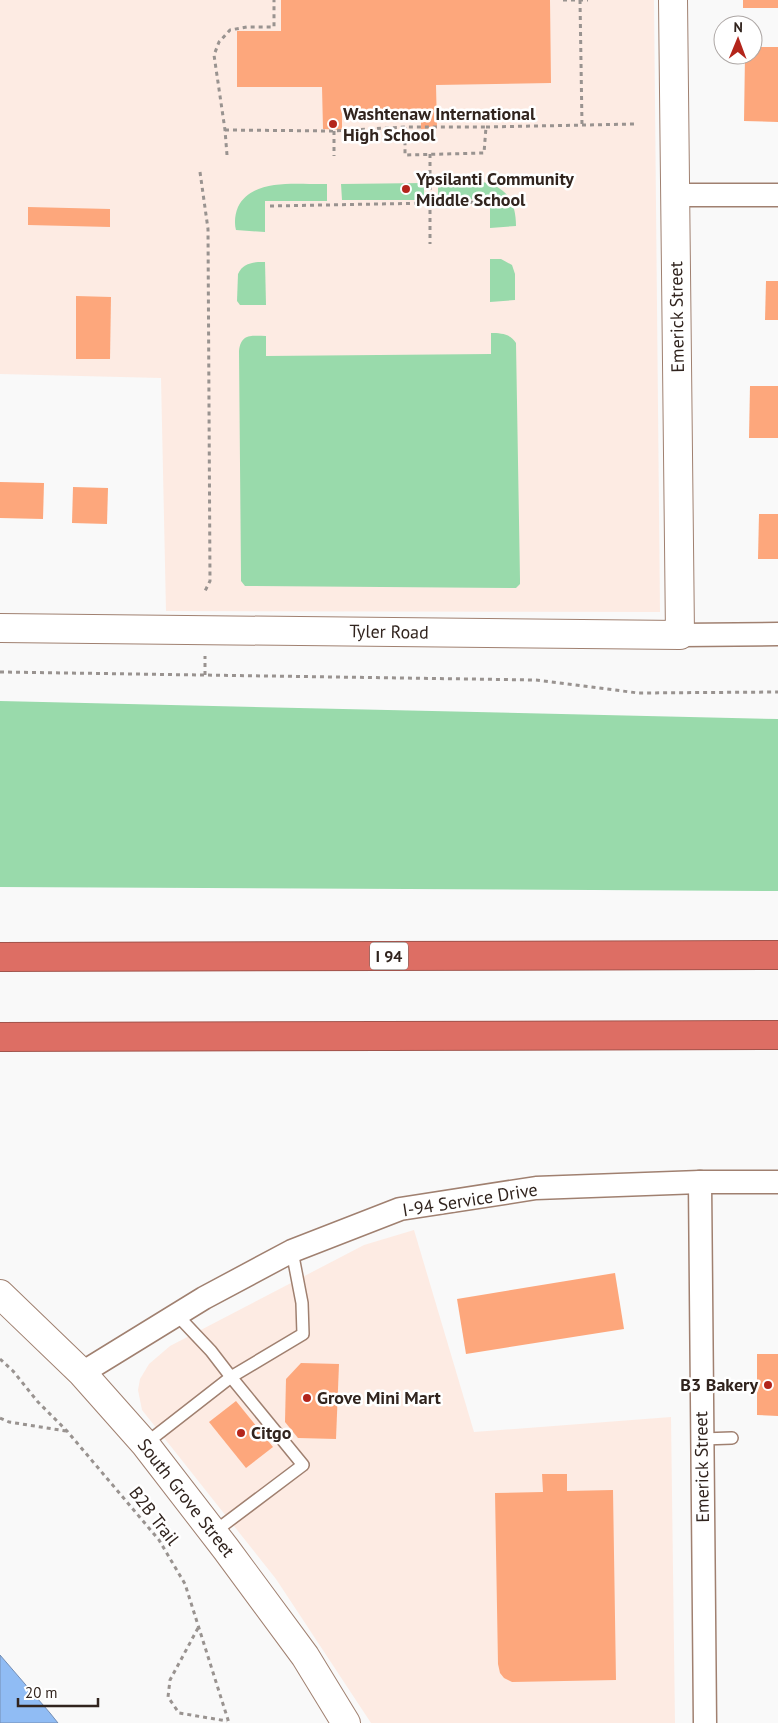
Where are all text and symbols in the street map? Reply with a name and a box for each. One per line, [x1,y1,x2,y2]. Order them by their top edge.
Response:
north arrow [713,15,763,65]
text: N [733,18,743,36]
place label: Washtenaw International High School [343,102,536,146]
marker: Washtenaw International High School [327,118,339,130]
place label: Ypsilanti Community Middle School [415,167,574,211]
marker: Ypsilanti Community Middle School [400,183,412,195]
street label: Emerick Street [664,261,689,373]
street label: Tyler Road [349,619,429,644]
road number: I 94 [370,942,408,969]
street label: I-94 Service Drive [401,1177,539,1222]
place label: B3 Bakery [680,1373,758,1396]
marker: B3 Bakery [762,1379,774,1391]
place label: Grove Mini Mart [317,1386,442,1409]
marker: Grove Mini Mart [301,1392,313,1404]
street label: Emerick Street [689,1411,714,1523]
place label: Citgo [251,1421,292,1444]
marker: Citgo [235,1427,247,1439]
street label: South Grove Street [133,1434,240,1562]
street label: B2B Trail [124,1482,185,1550]
scale bar [18,1676,98,1708]
text: 20 m [25,1683,58,1702]

